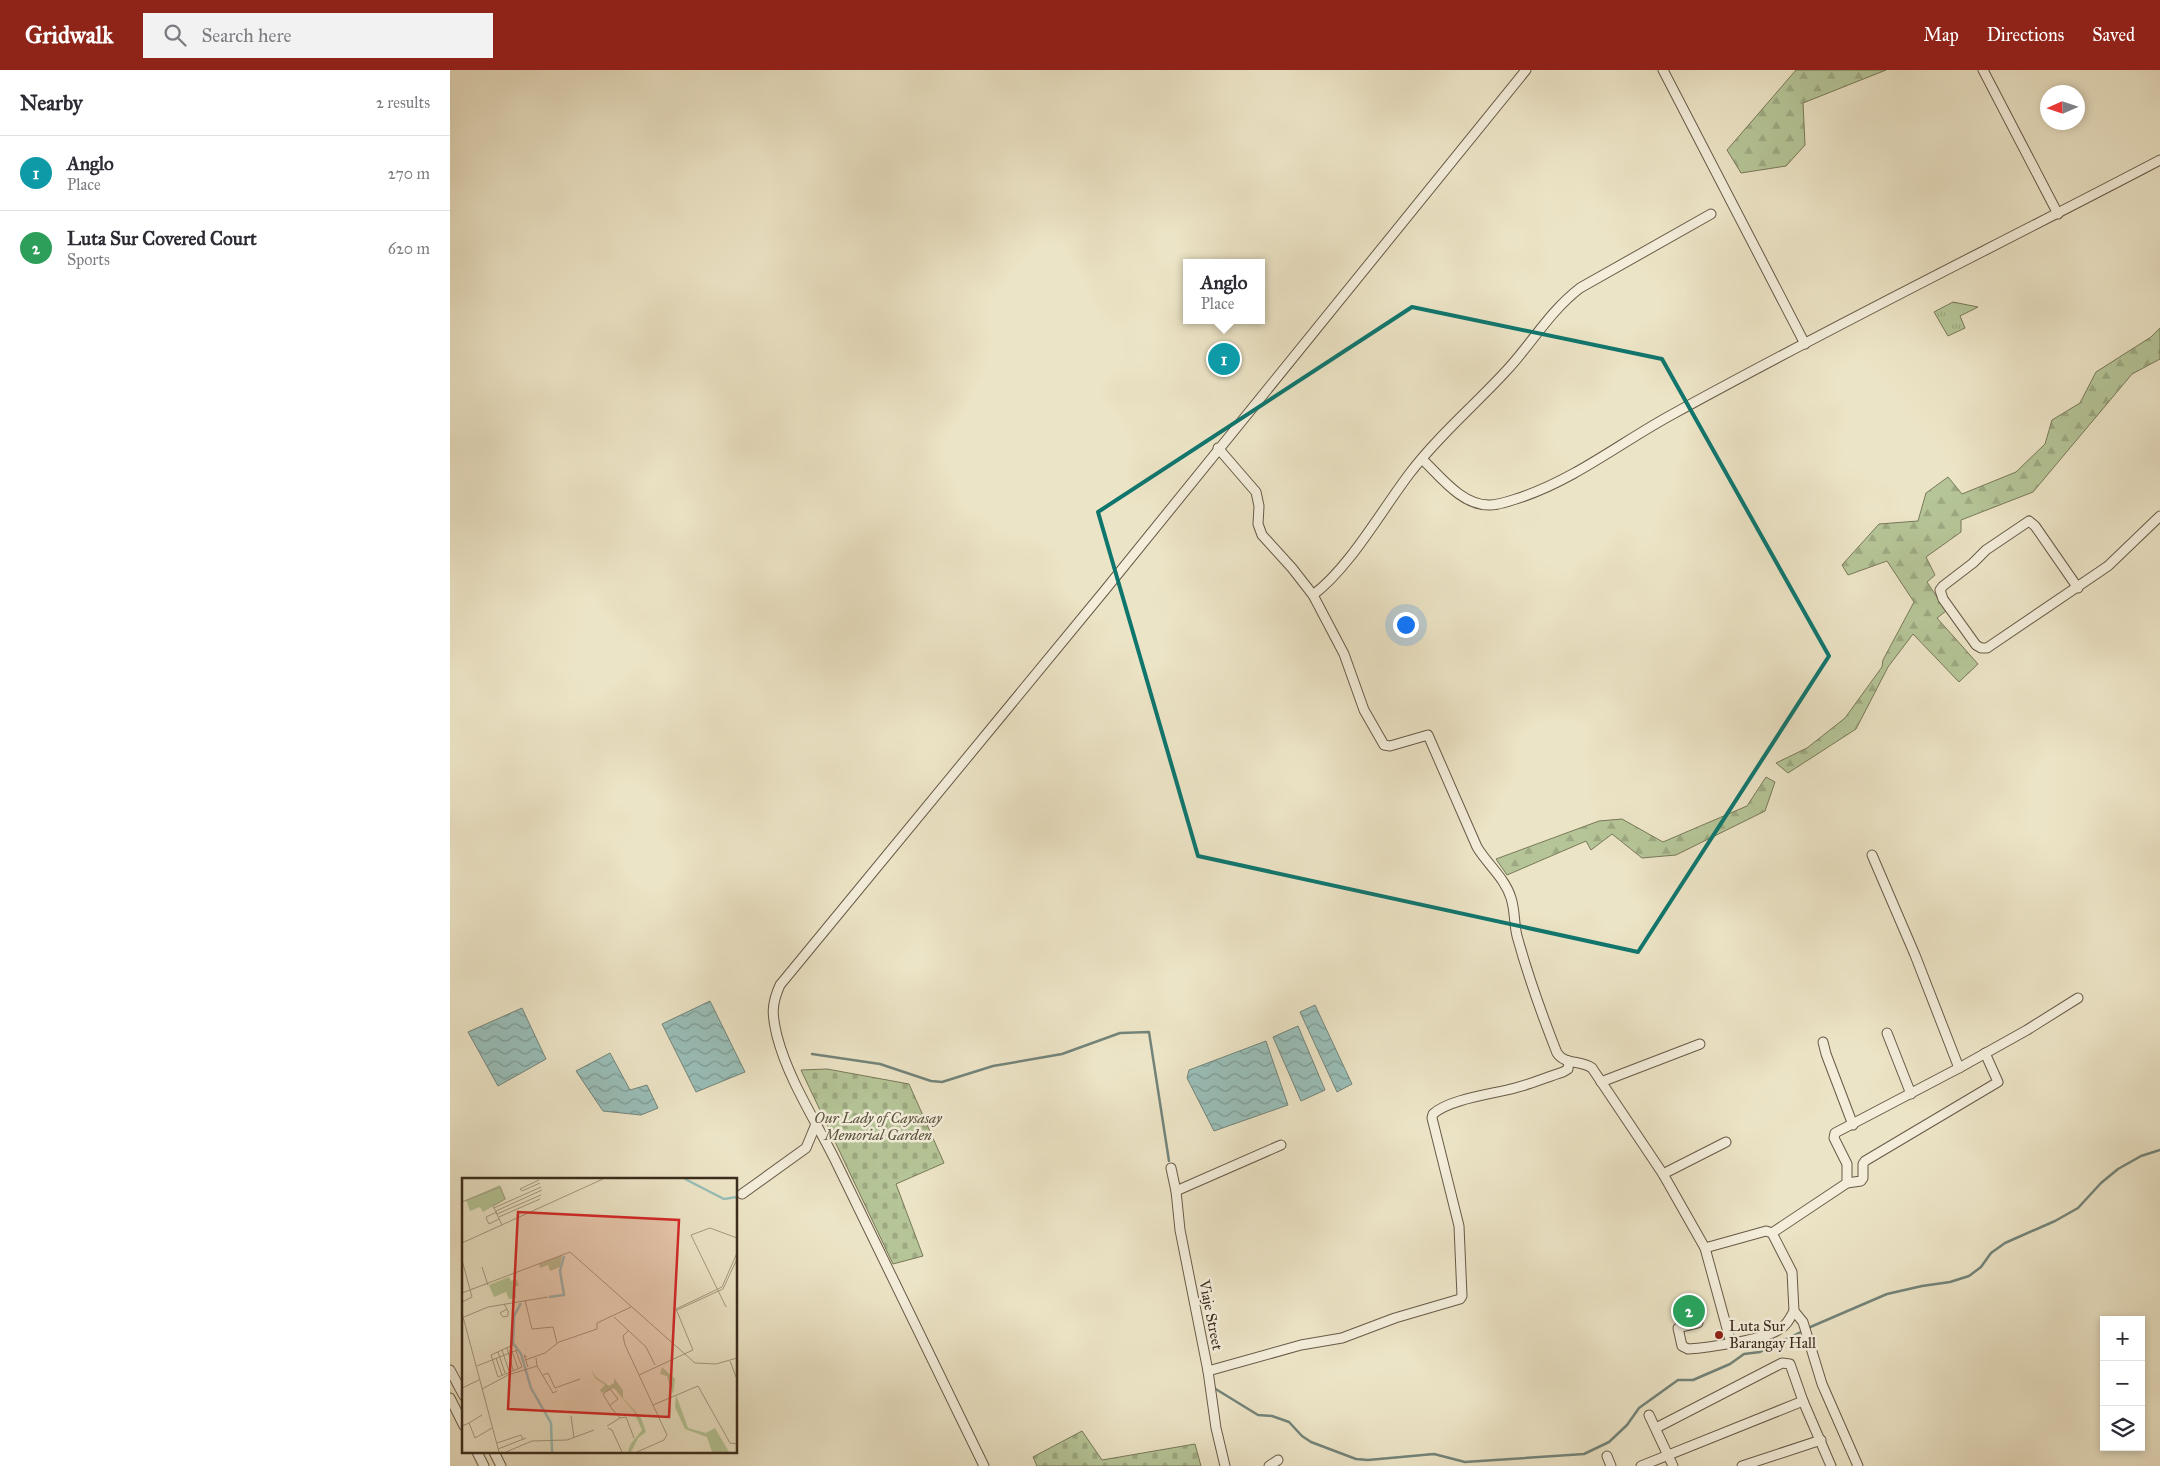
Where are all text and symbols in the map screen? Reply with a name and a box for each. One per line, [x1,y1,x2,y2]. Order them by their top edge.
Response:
search box [143,13,493,58]
text: Gridwalk [25,20,113,50]
icon: search [161,21,189,49]
text: Search here [201,24,291,47]
text: Map [1923,24,1959,46]
text: Directions [1987,24,2064,46]
text: Saved [2092,24,2135,46]
north arrow [2040,85,2085,130]
text: Nearby [20,90,83,116]
text: 2 results [376,93,430,112]
text: Anglo [67,152,114,175]
text: 1 [33,164,39,183]
text: 270 m [388,164,430,183]
text: Place [67,175,101,194]
text: Luta Sur Covered Court [67,227,257,250]
text: 2 [32,239,40,258]
text: 620 m [388,239,430,258]
text: Sports [67,250,110,269]
popup [1183,259,1265,324]
text: Anglo [1201,271,1247,294]
text: Place [1201,294,1234,313]
pin: 1 [1208,340,1240,378]
your location [1393,612,1419,638]
park label: Our Lady of Caysasay Memorial Garden [814,1109,943,1144]
inset map [462,1178,738,1454]
street label: Viaje Street [1195,1277,1227,1352]
pin: 2 [1673,1292,1705,1330]
map controls [2100,1316,2145,1451]
button: + [2100,1316,2145,1361]
place label: Luta Sur Barangay Hall [1729,1317,1817,1352]
marker: Luta Sur Barangay Hall [1713,1329,1725,1341]
button: − [2100,1361,2145,1406]
button: layers [2100,1406,2145,1451]

